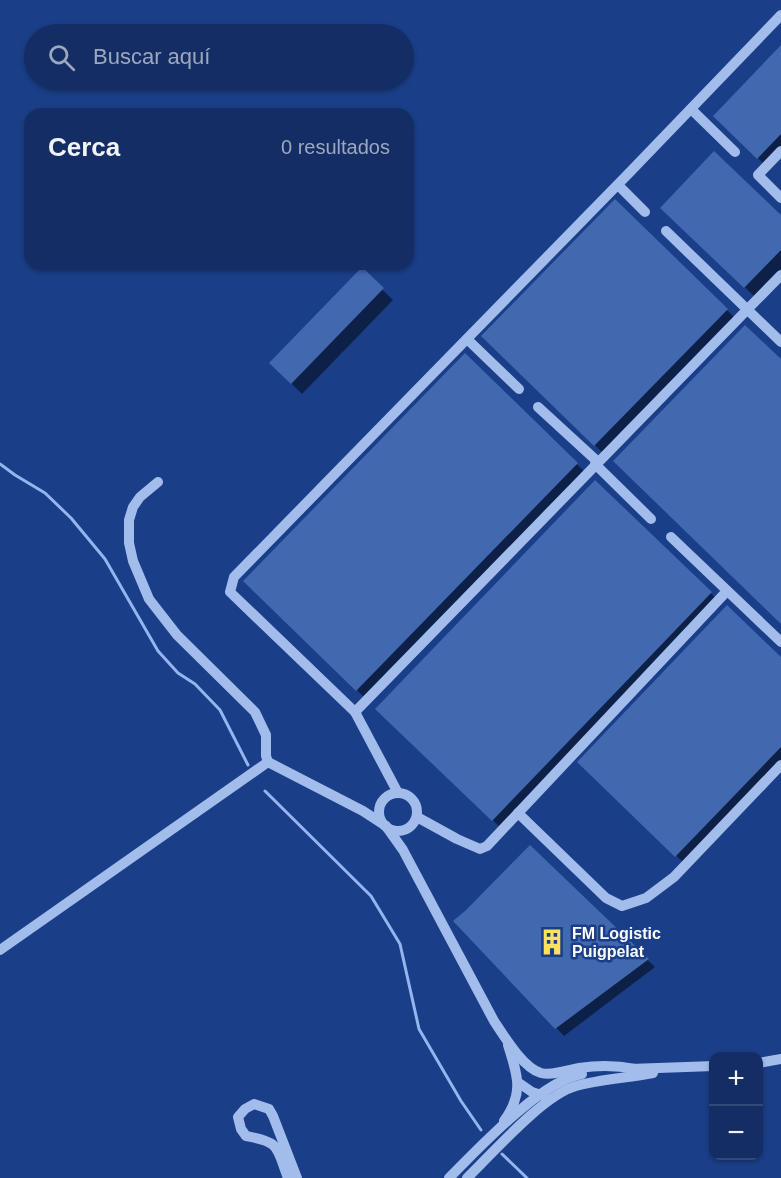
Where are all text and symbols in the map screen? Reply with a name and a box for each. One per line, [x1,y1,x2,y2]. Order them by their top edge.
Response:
search box [24,24,414,90]
icon: search [45,41,78,74]
text: Buscar aquí [93,44,210,69]
text: Cerca [48,132,120,162]
text: 0 resultados [281,136,390,158]
place label: FM Logistic Puigpelat [572,925,661,960]
building icon: FM Logistic Puigpelat [537,927,567,957]
map controls [709,1052,763,1160]
button: + [709,1052,763,1106]
button: − [709,1106,763,1160]

